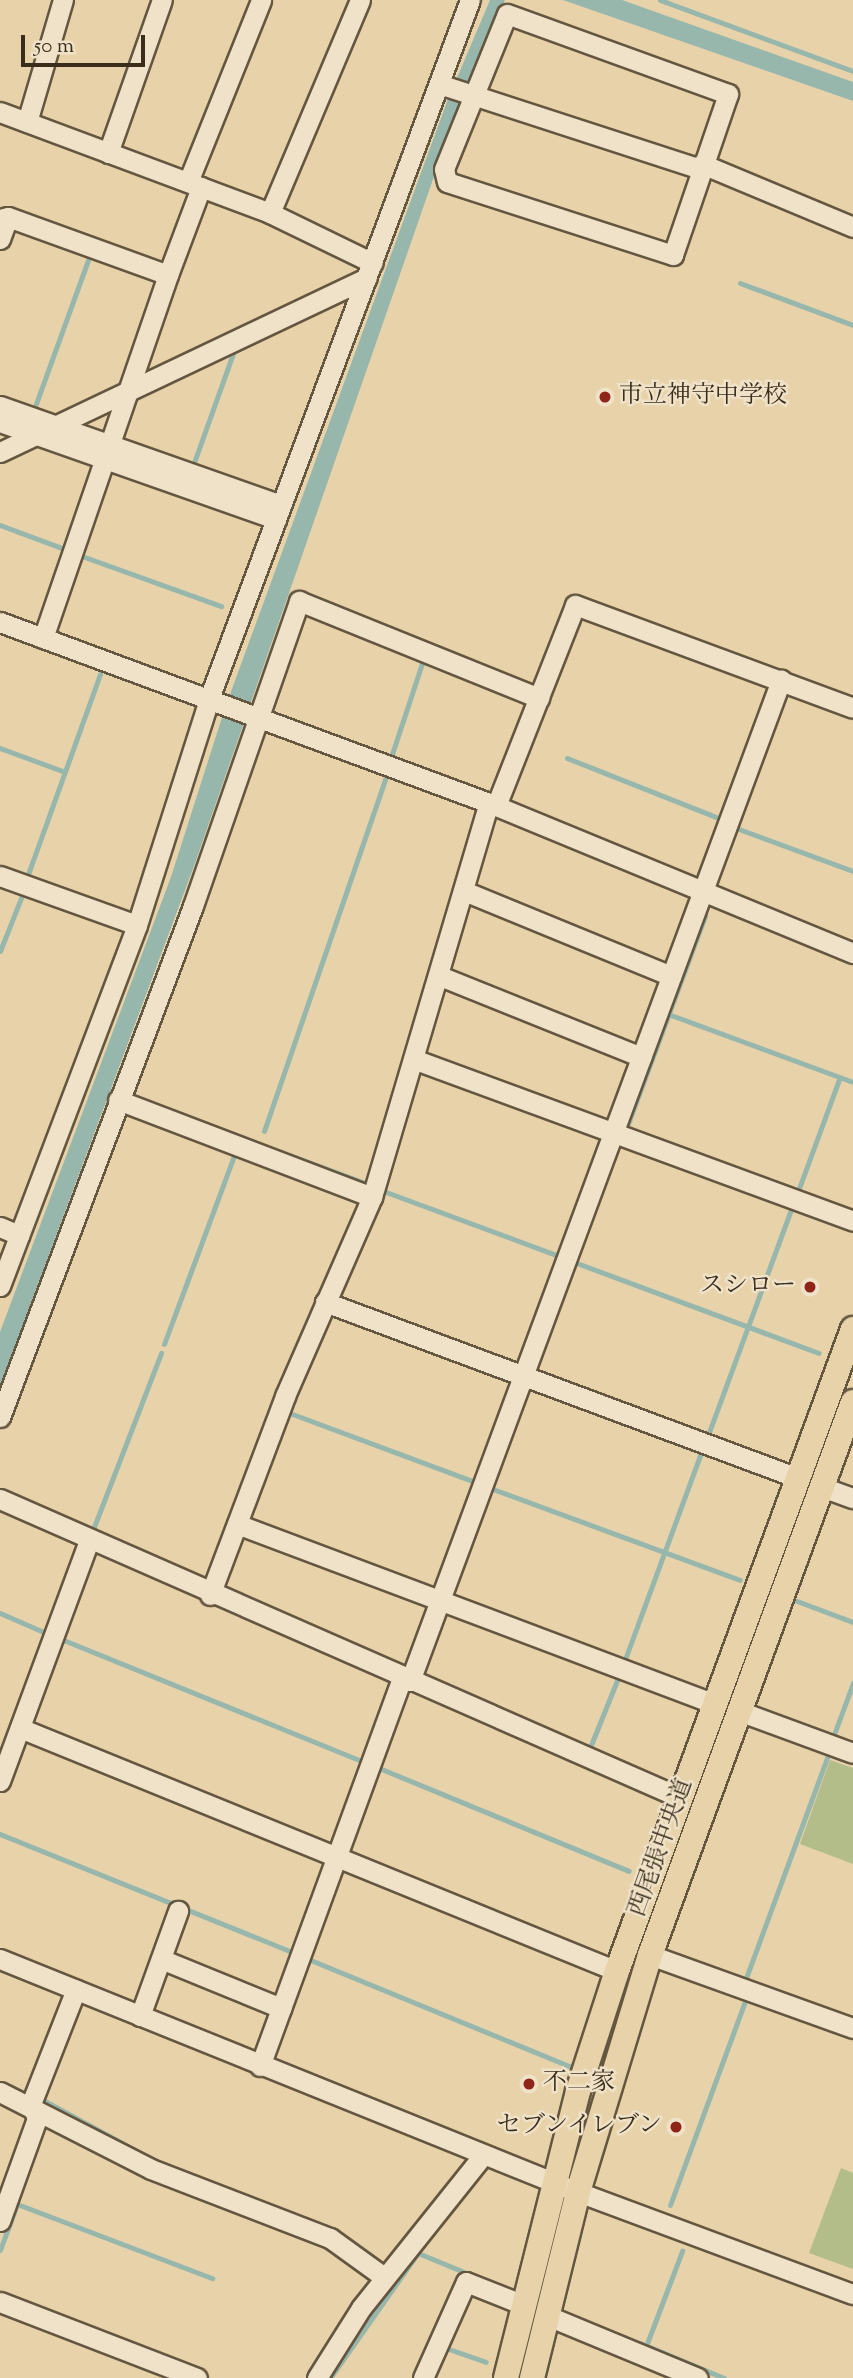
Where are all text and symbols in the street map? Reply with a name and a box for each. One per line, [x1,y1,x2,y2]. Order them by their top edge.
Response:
scale bar [24,21,149,65]
text: 50 m [34,32,74,62]
place label: 市立神守中学校 [619,383,787,411]
marker: 市立神守中学校 [597,389,613,405]
place label: スシロー [700,1273,796,1301]
marker: スシロー [802,1279,818,1295]
street label: 西尾張中央道 [624,1775,700,1921]
place label: 不二家 [543,2070,615,2098]
marker: 不二家 [521,2076,537,2092]
place label: セブンイレブン [494,2113,662,2141]
marker: セブンイレブン [668,2119,684,2135]

